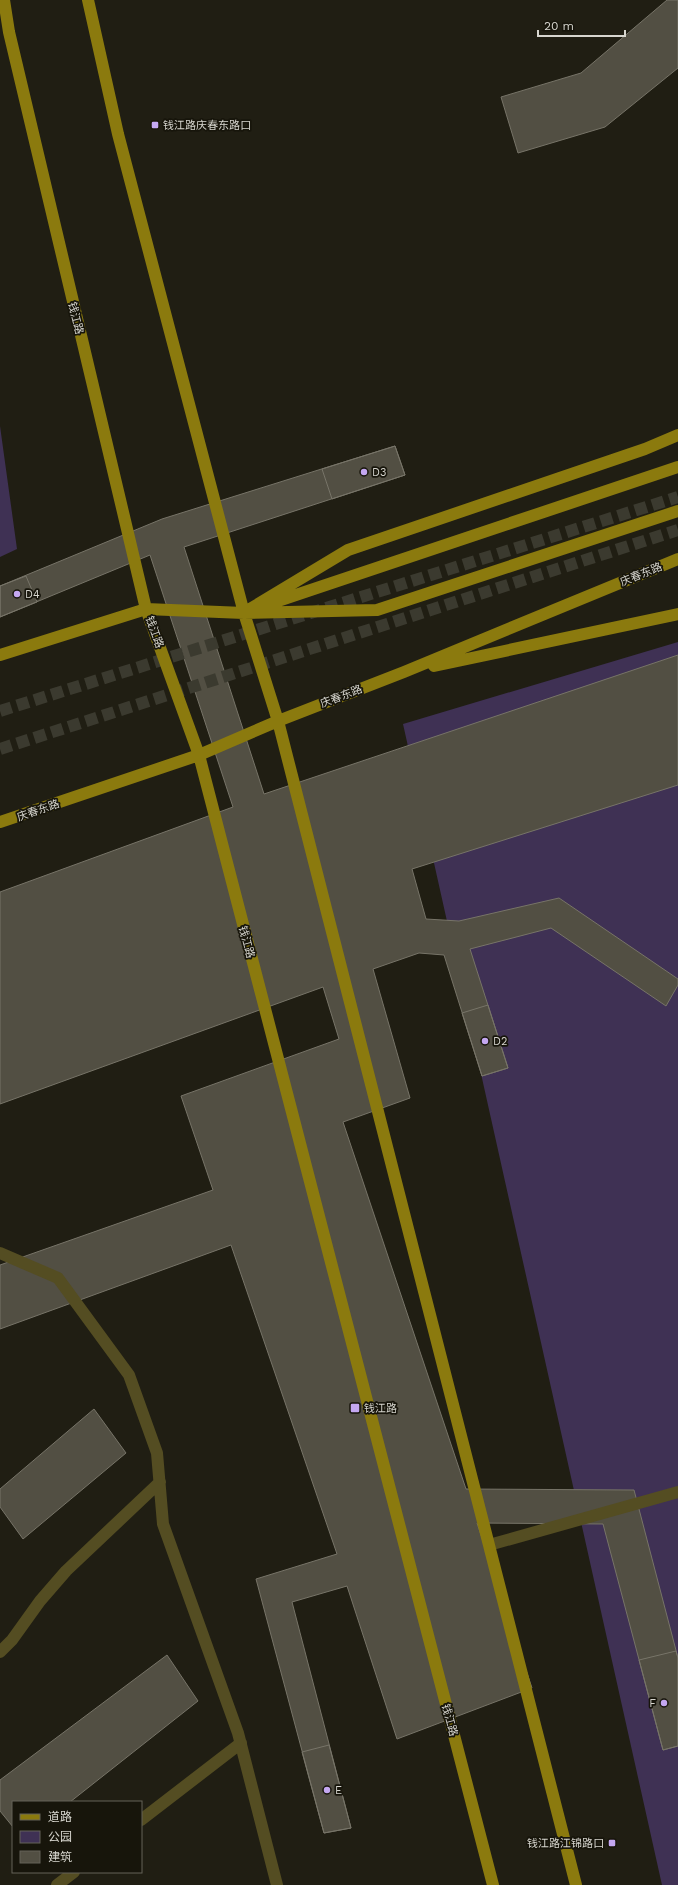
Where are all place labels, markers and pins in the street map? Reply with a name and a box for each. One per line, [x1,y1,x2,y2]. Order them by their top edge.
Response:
place label: 钱江路庆春东路口 [163,119,251,132]
marker: 钱江路庆春东路口 [150,120,160,130]
place label: D3 [372,466,386,479]
marker: D3 [359,467,369,477]
place label: D4 [25,588,40,601]
marker: D4 [12,589,22,599]
place label: D2 [493,1035,507,1048]
marker: D2 [480,1036,490,1046]
marker: 钱江路 [349,1402,361,1414]
place label: 钱江路 [364,1402,397,1415]
place label: F [649,1697,656,1710]
marker: F [659,1698,669,1708]
place label: E [335,1784,342,1797]
marker: E [322,1785,332,1795]
place label: 钱江路江锦路口 [527,1837,604,1850]
marker: 钱江路江锦路口 [607,1838,617,1848]

